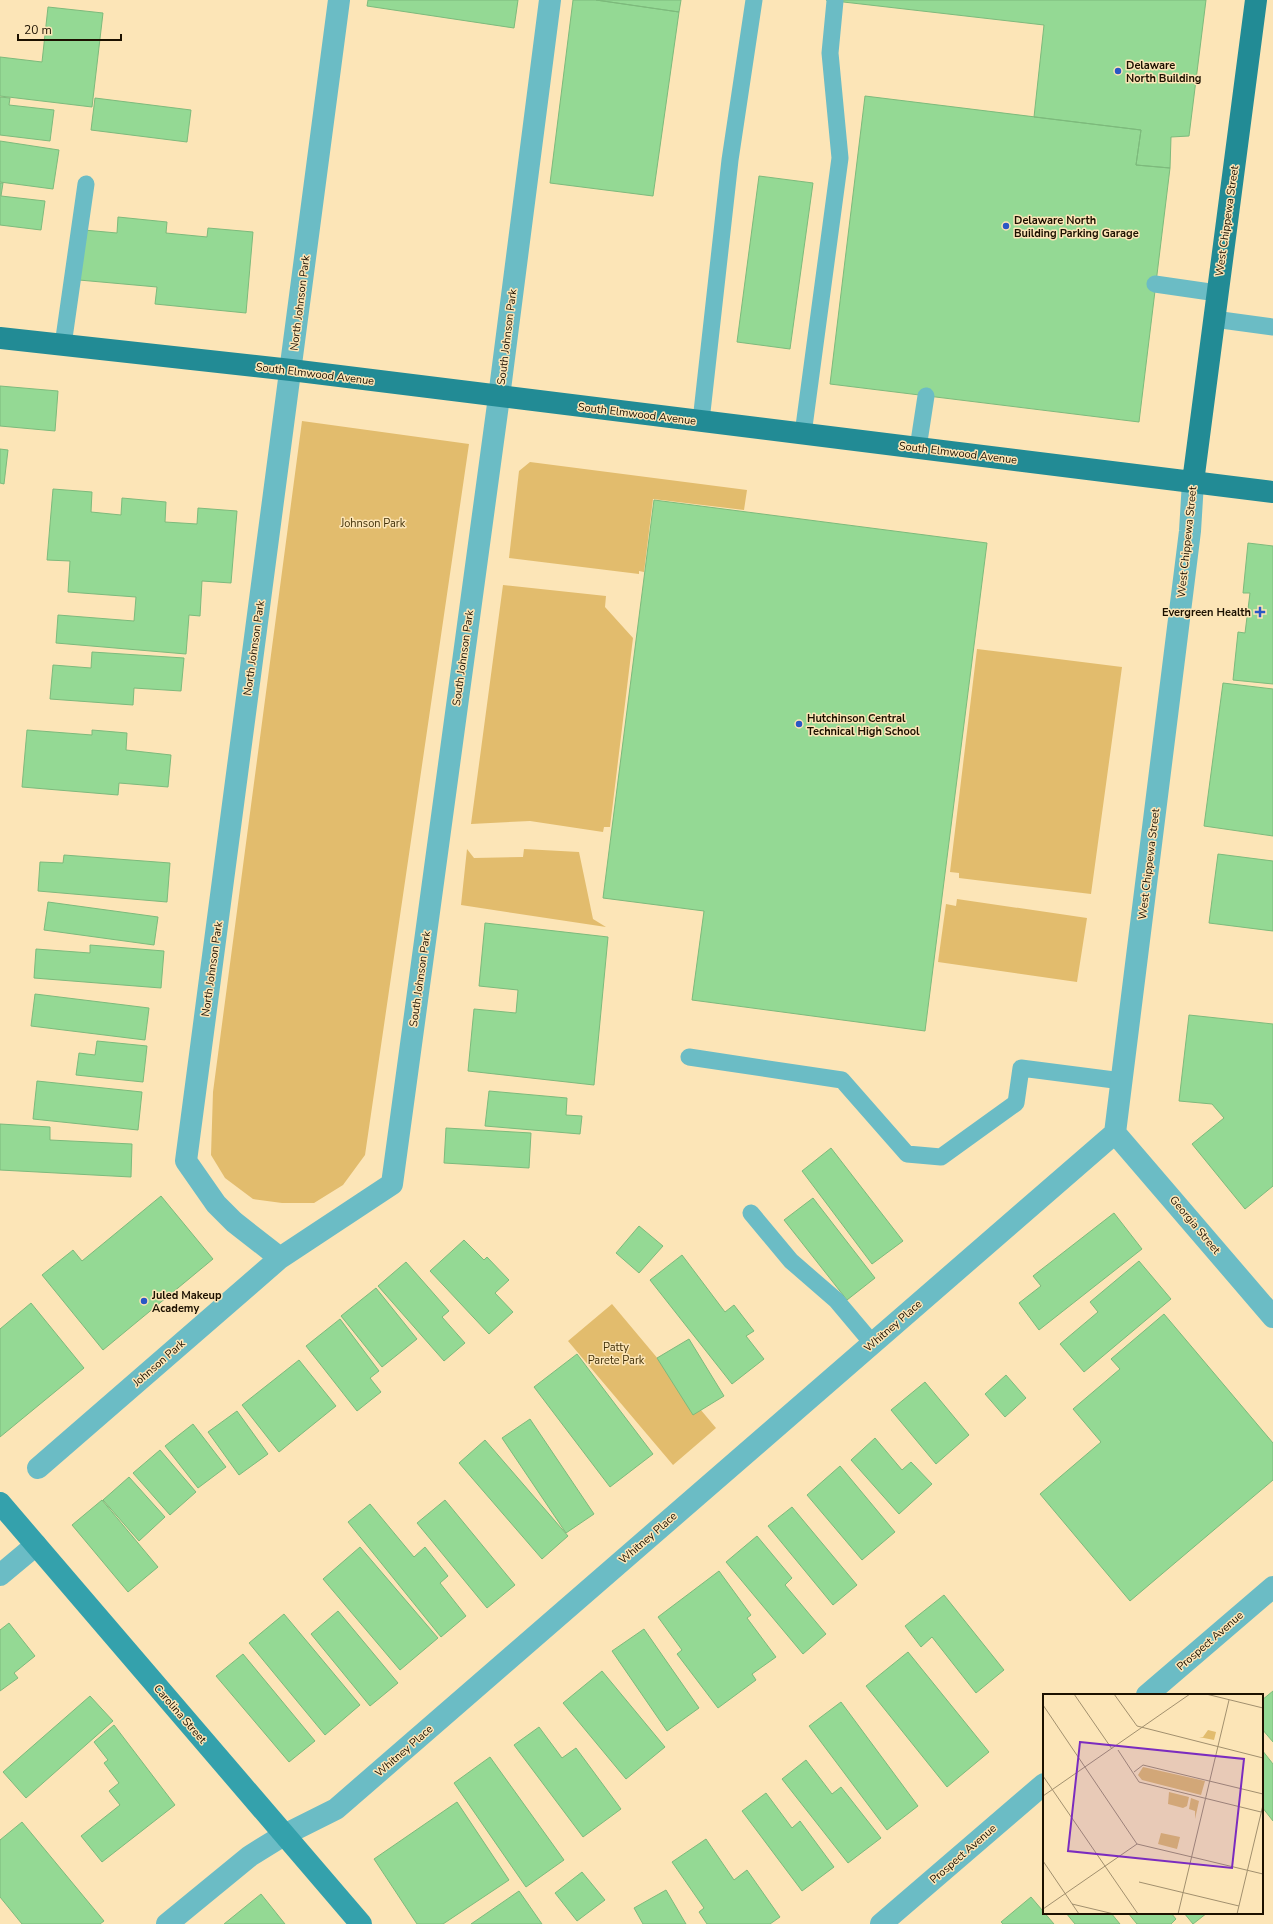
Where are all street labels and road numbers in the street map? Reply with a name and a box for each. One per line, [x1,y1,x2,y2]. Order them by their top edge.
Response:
street label: West Chippewa Street [1212,164,1242,277]
street label: North Johnson Park [287,254,313,352]
street label: South Johnson Park [494,288,520,386]
street label: South Elmwood Avenue [255,359,375,389]
street label: South Elmwood Avenue [577,399,697,429]
street label: South Elmwood Avenue [898,438,1018,468]
street label: West Chippewa Street [1174,485,1200,598]
street label: North Johnson Park [240,599,268,697]
street label: South Johnson Park [449,609,477,707]
street label: West Chippewa Street [1135,807,1163,920]
street label: North Johnson Park [198,920,226,1018]
street label: South Johnson Park [406,930,434,1028]
street label: Georgia Street [1166,1193,1224,1257]
street label: Whitney Place [861,1297,925,1355]
street label: Johnson Park [129,1336,189,1391]
street label: Whitney Place [616,1509,680,1567]
street label: Prospect Avenue [1174,1608,1247,1674]
street label: Carolina Street [150,1681,210,1747]
street label: Whitney Place [372,1722,436,1780]
street label: Prospect Avenue [927,1821,1000,1887]

